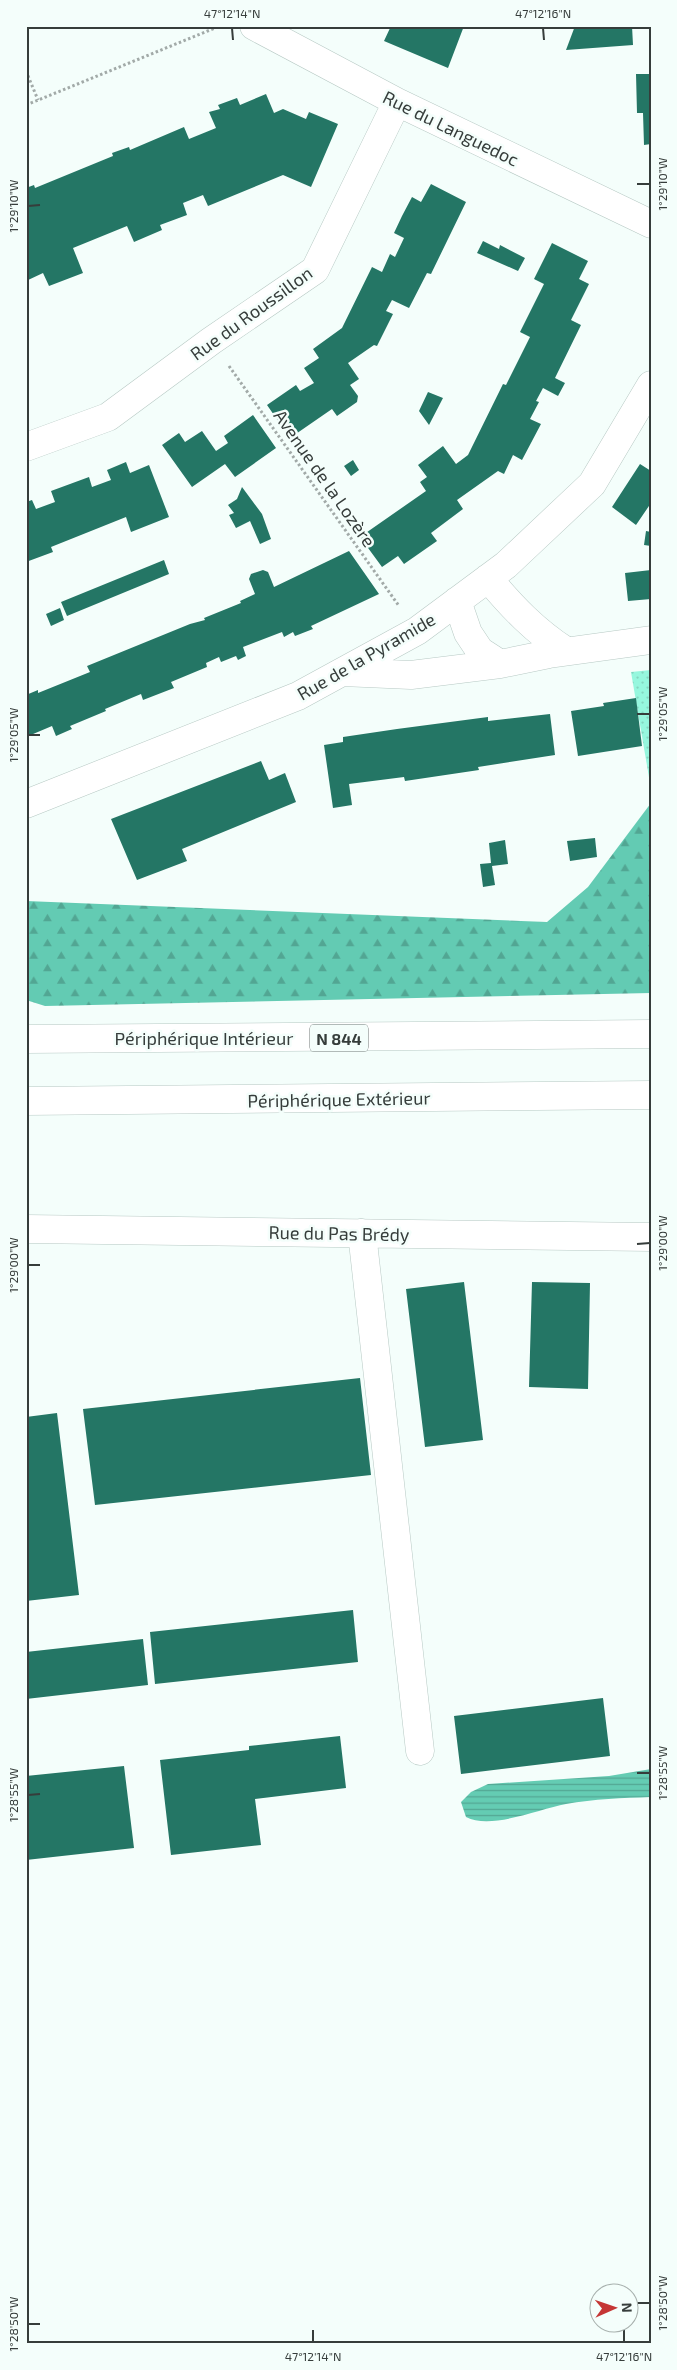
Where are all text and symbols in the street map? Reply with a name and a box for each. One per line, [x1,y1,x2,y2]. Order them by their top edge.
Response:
text: 47°12'14"N [204,6,260,20]
text: 47°12'16"N [515,6,571,20]
street label: Rue du Languedoc [379,86,523,171]
text: 1°29'10"W [655,158,669,210]
text: 1°29'10"W [6,180,20,232]
street label: Rue du Roussillon [186,261,316,365]
street label: Avenue de la Lozère [269,405,381,551]
street label: Rue de la Pyramide [293,608,439,704]
text: 1°29'05"W [655,687,669,741]
text: 1°29'05"W [6,708,20,762]
road number: N 844 [310,1024,368,1052]
street label: Périphérique Intérieur [115,1027,293,1049]
street label: Périphérique Extérieur [247,1086,431,1112]
text: 1°29'00"W [655,1215,669,1271]
street label: Rue du Pas Brédy [268,1221,410,1245]
text: 1°29'00"W [6,1237,20,1293]
text: 1°28'55"W [655,1746,669,1800]
text: 1°28'55"W [6,1768,20,1822]
text: 1°28'50"W [655,2276,669,2330]
north arrow [590,2282,640,2332]
text: 1°28'50"W [6,2297,20,2351]
text: N [619,2302,636,2313]
text: 47°12'14"N [285,2349,341,2363]
text: 47°12'16"N [596,2349,652,2363]

